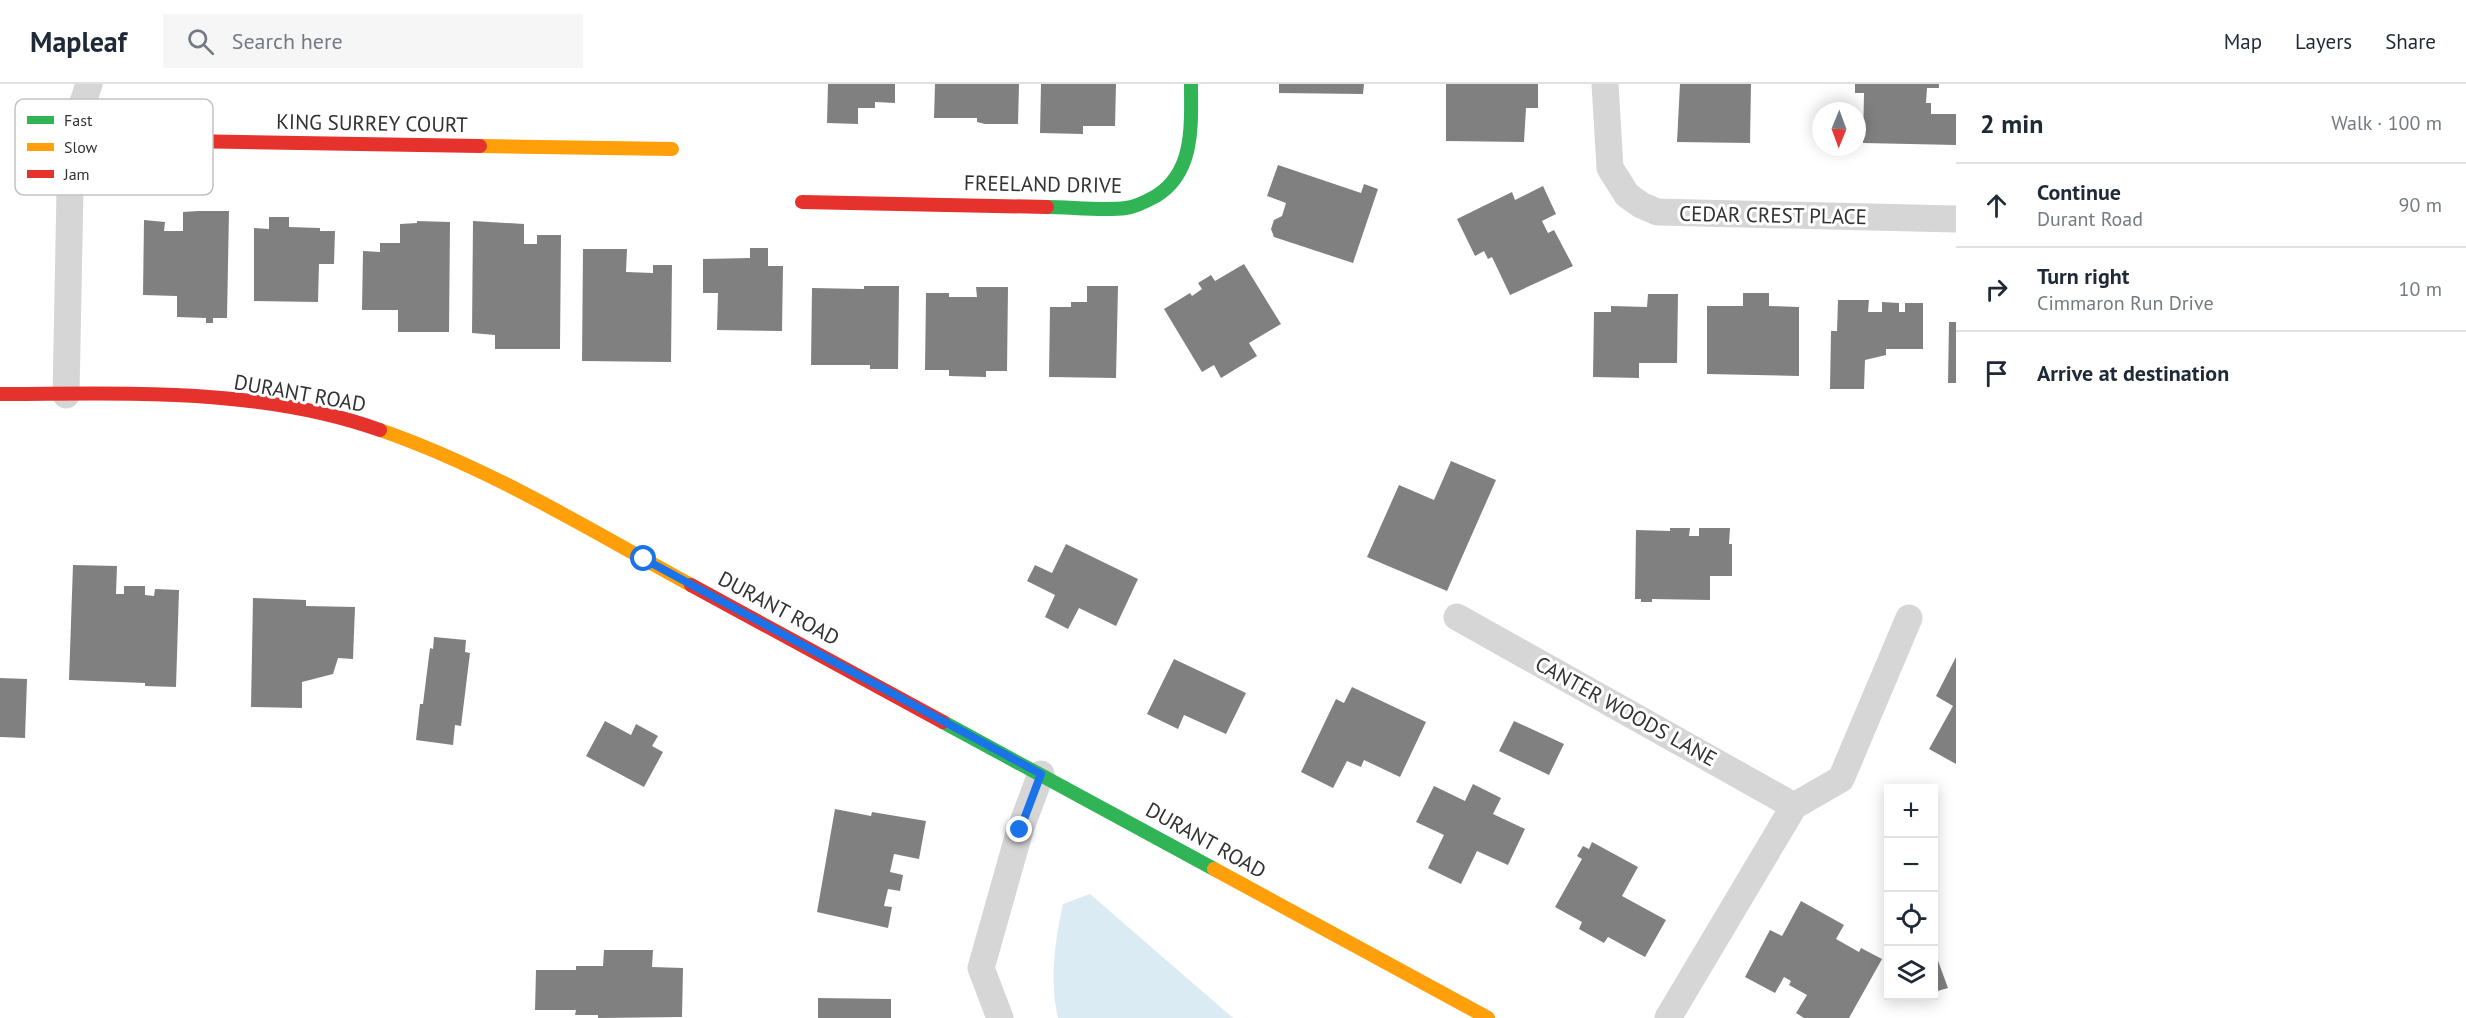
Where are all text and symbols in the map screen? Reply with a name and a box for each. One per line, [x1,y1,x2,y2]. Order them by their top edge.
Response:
search box [163,14,583,68]
text: Mapleaf [30,23,127,60]
icon: search [184,25,217,58]
text: Search here [232,27,343,55]
text: Map [2224,28,2262,55]
text: Layers [2295,28,2352,55]
text: Share [2385,28,2436,55]
legend [15,99,213,195]
north arrow [1812,102,1866,156]
text: 2 min [1980,107,2043,140]
street label: KING SURREY COURT [276,108,468,138]
text: Fast [64,110,93,130]
text: Walk · 100 m [2331,110,2442,136]
text: Slow [64,137,98,157]
text: Jam [63,164,90,184]
street label: FREELAND DRIVE [964,169,1122,199]
text: Continue [2037,178,2121,206]
icon: ahead [1980,189,2013,222]
text: 90 m [2399,192,2442,218]
street label: CEDAR CREST PLACE [1679,200,1867,230]
text: Durant Road [2037,206,2143,232]
text: Turn right [2037,262,2129,290]
icon: right [1980,273,2013,306]
text: 10 m [2399,276,2442,302]
text: Cimmaron Run Drive [2037,290,2214,316]
icon: arrive [1980,357,2013,390]
text: Arrive at destination [2037,359,2229,387]
street label: DURANT ROAD [232,368,368,418]
route start [630,545,656,571]
street label: DURANT ROAD [714,565,844,651]
street label: CANTER WOODS LANE [1531,650,1721,772]
map controls [1884,784,1938,1000]
button: + [1884,784,1938,838]
street label: DURANT ROAD [1141,796,1271,884]
route end [1006,816,1032,842]
button: − [1884,838,1938,892]
button: locate [1884,892,1938,946]
button: layers [1884,946,1938,1000]

